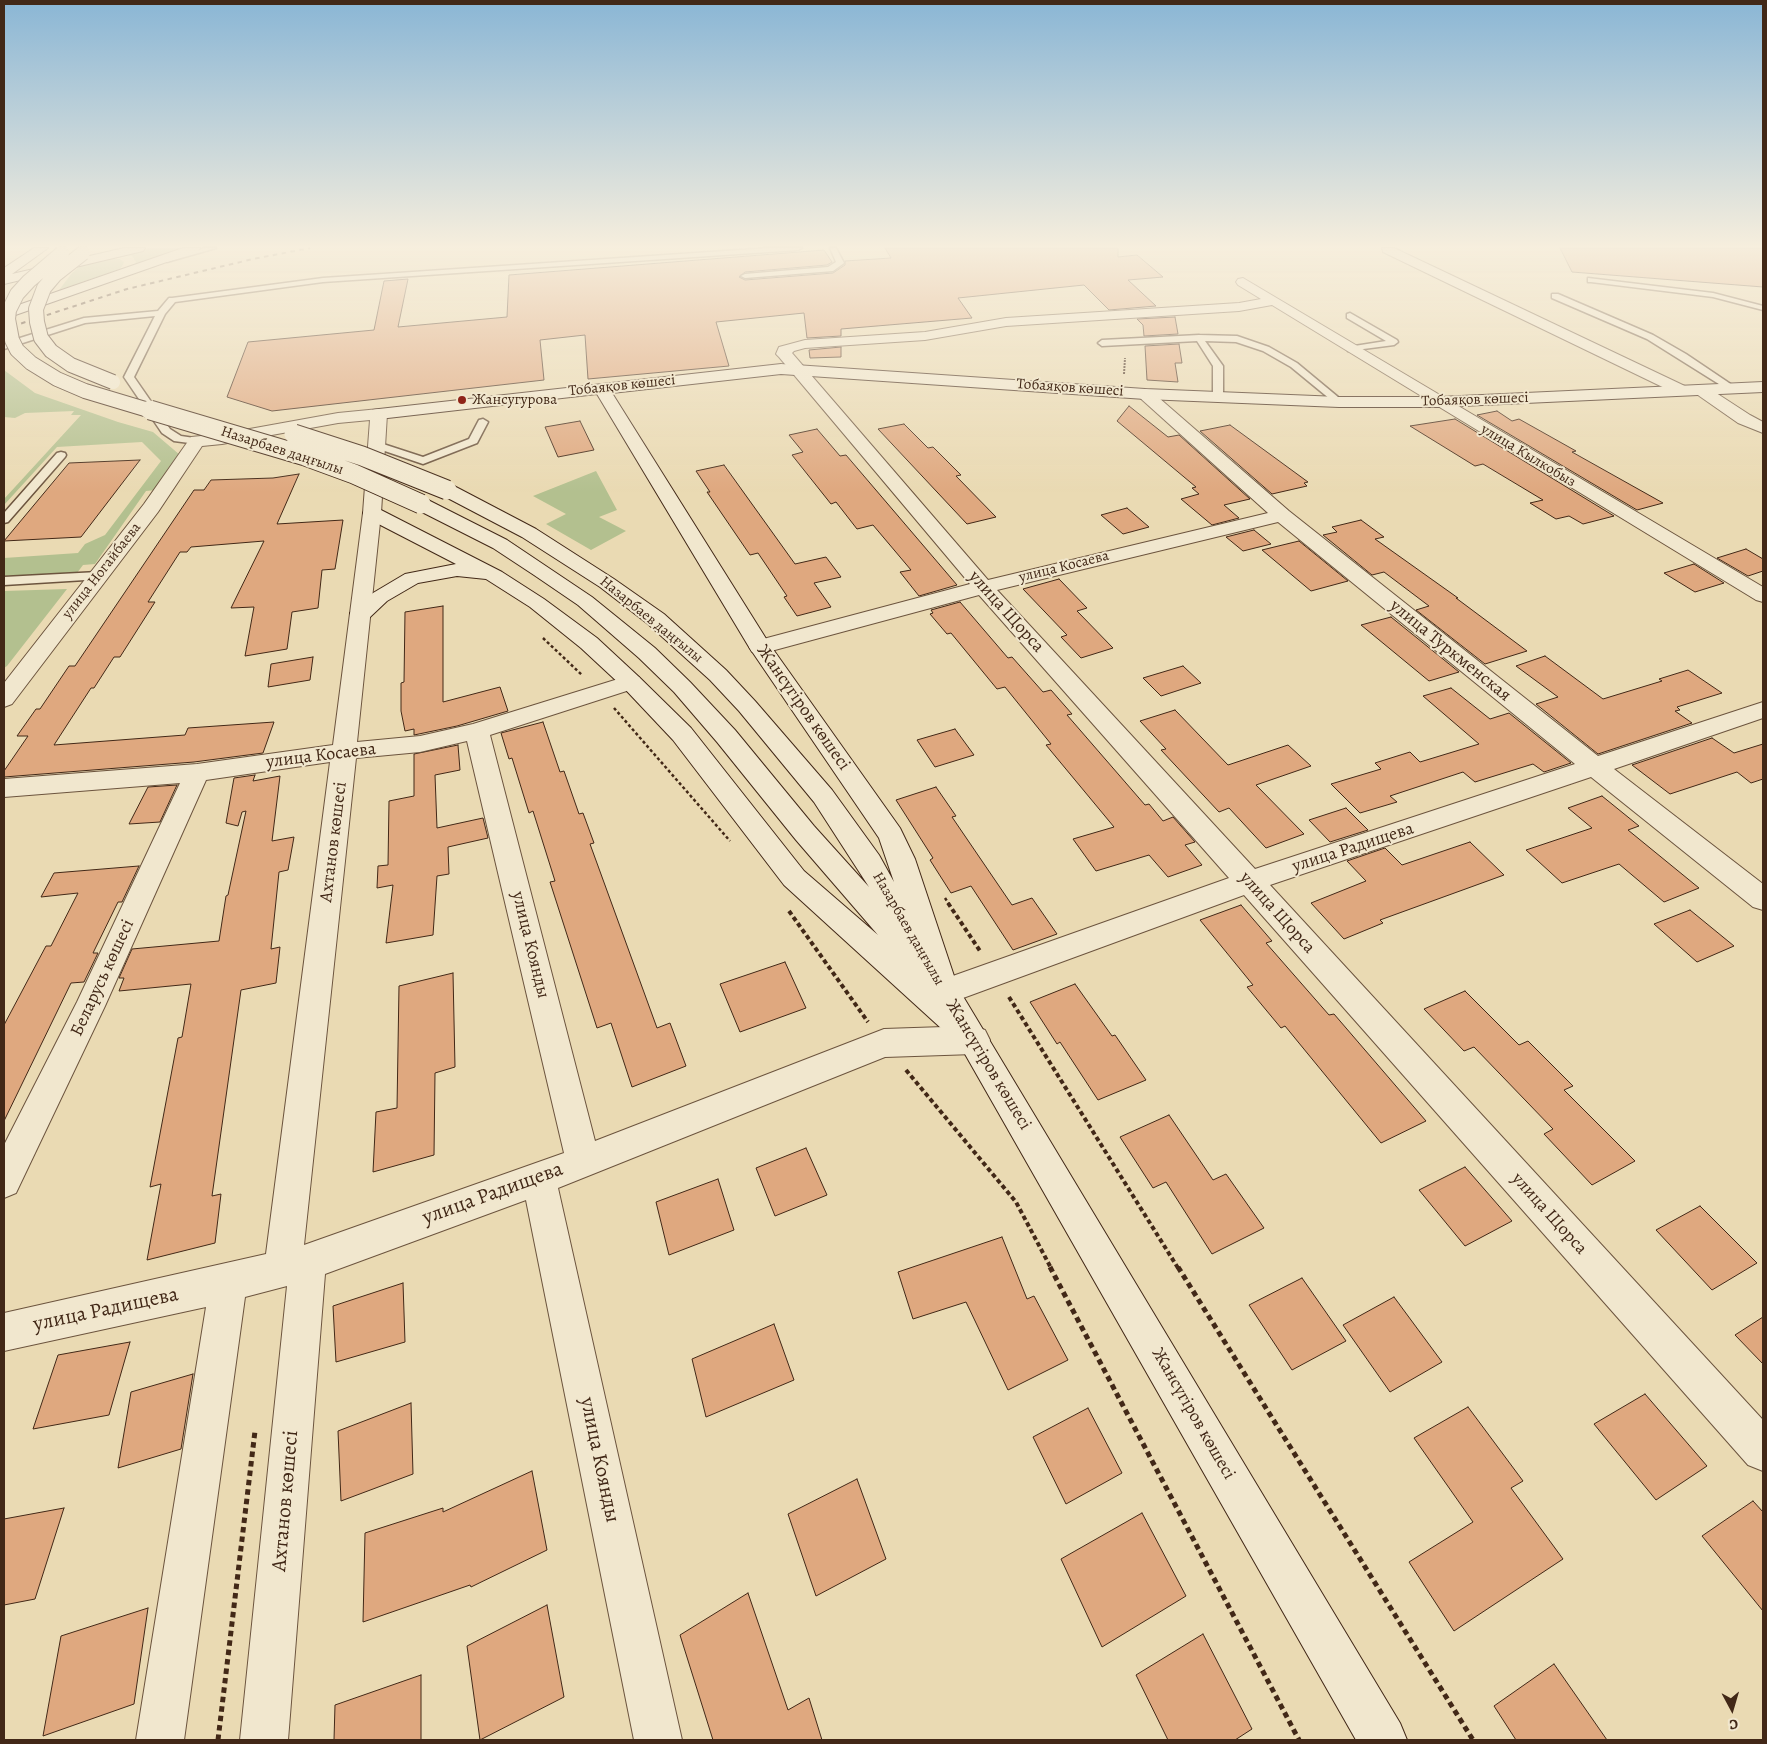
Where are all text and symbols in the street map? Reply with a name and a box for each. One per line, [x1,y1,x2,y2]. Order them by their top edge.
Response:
street label: Тобаяқов көшесі [568,371,676,401]
street label: Тобаяқов көшесі [1016,375,1124,401]
street label: Тобаяқов көшесі [1421,389,1529,411]
place label: Жансугурова [472,391,557,409]
marker: Жансугурова [456,394,468,406]
street label: улица Кылкобыз [1477,421,1579,491]
street label: Назарбаев даңғылы [218,423,346,479]
street label: улица Ногайбаева [59,519,145,623]
street label: улица Косаева [1017,547,1111,587]
street label: улица Щорса [964,567,1048,657]
street label: Назарбаев даңғылы [596,573,706,667]
street label: улица Туркменская [1385,595,1515,707]
street label: Жансүгіров көшесі [752,641,854,775]
street label: улица Косаева [265,739,377,773]
street label: Ахтанов көшесі [316,780,352,904]
street label: улица Радищева [1289,818,1417,878]
street label: улица Щорса [1235,868,1319,958]
street label: Назарбаев даңғылы [868,869,948,989]
street label: улица Коянды [506,889,554,1001]
street label: Беларусь көшесі [66,916,140,1040]
street label: Жансүгіров көшесі [941,996,1035,1134]
street label: улица Радищева [419,1157,567,1231]
street label: улица Щорса [1507,1169,1591,1259]
street label: улица Радищева [31,1282,181,1338]
street label: Жансүгіров көшесі [1147,1344,1239,1484]
street label: улица Коянды [573,1395,625,1525]
street label: Ахтанов көшесі [267,1429,305,1573]
north arrow [1707,1684,1757,1734]
text: С [1728,1715,1739,1734]

